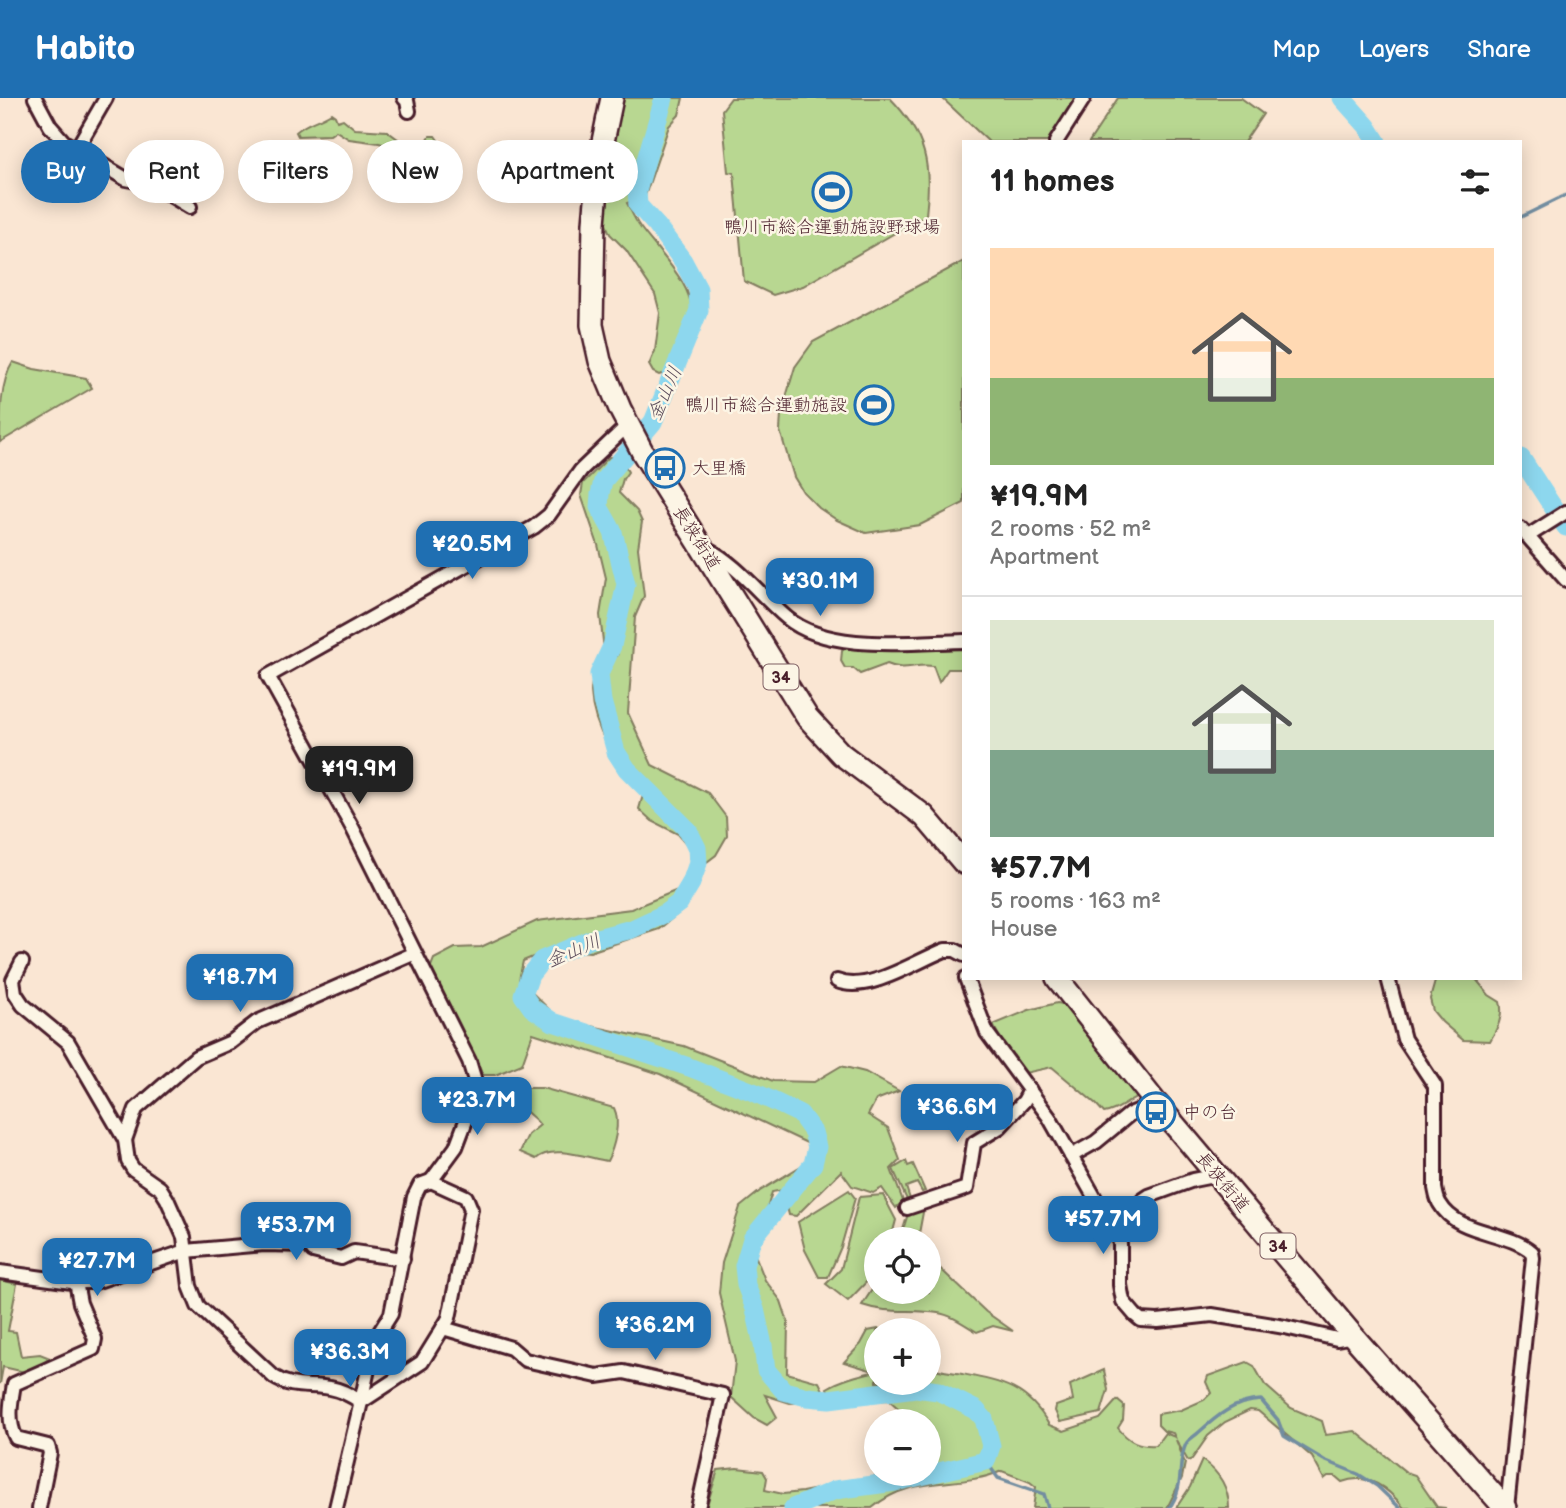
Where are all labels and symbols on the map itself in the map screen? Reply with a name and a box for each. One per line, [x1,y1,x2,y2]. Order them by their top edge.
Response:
sports icon: 鴨川市総合運動施設野球場 [811,171,853,213]
place label: 鴨川市総合運動施設野球場 [724,217,940,238]
water label: 金山川 [643,363,687,424]
sports icon: 鴨川市総合運動施設 [853,384,895,426]
place label: 鴨川市総合運動施設 [685,395,847,416]
bus stop icon: 大里橋 [644,447,686,489]
place label: 大里橋 [692,458,746,479]
street label: 長狭街道 [669,502,725,574]
pin: ¥20.5M [415,522,529,581]
pin: ¥30.1M [763,559,877,618]
road number: 34 [764,664,798,690]
pin: ¥19.9M [302,746,416,806]
water label: 金山川 [543,930,604,973]
pin: ¥18.7M [183,954,297,1014]
pin: ¥23.7M [420,1077,534,1137]
pin: ¥36.6M [900,1084,1014,1144]
bus stop icon: 中の台 [1135,1091,1177,1133]
place label: 中の台 [1183,1102,1237,1123]
street label: 長狭街道 [1191,1148,1254,1217]
pin: ¥57.7M [1046,1196,1160,1256]
pin: ¥53.7M [239,1202,353,1262]
road number: 34 [1260,1234,1296,1258]
pin: ¥27.7M [40,1238,154,1298]
pin: ¥36.2M [598,1302,712,1362]
pin: ¥36.3M [293,1330,407,1389]

